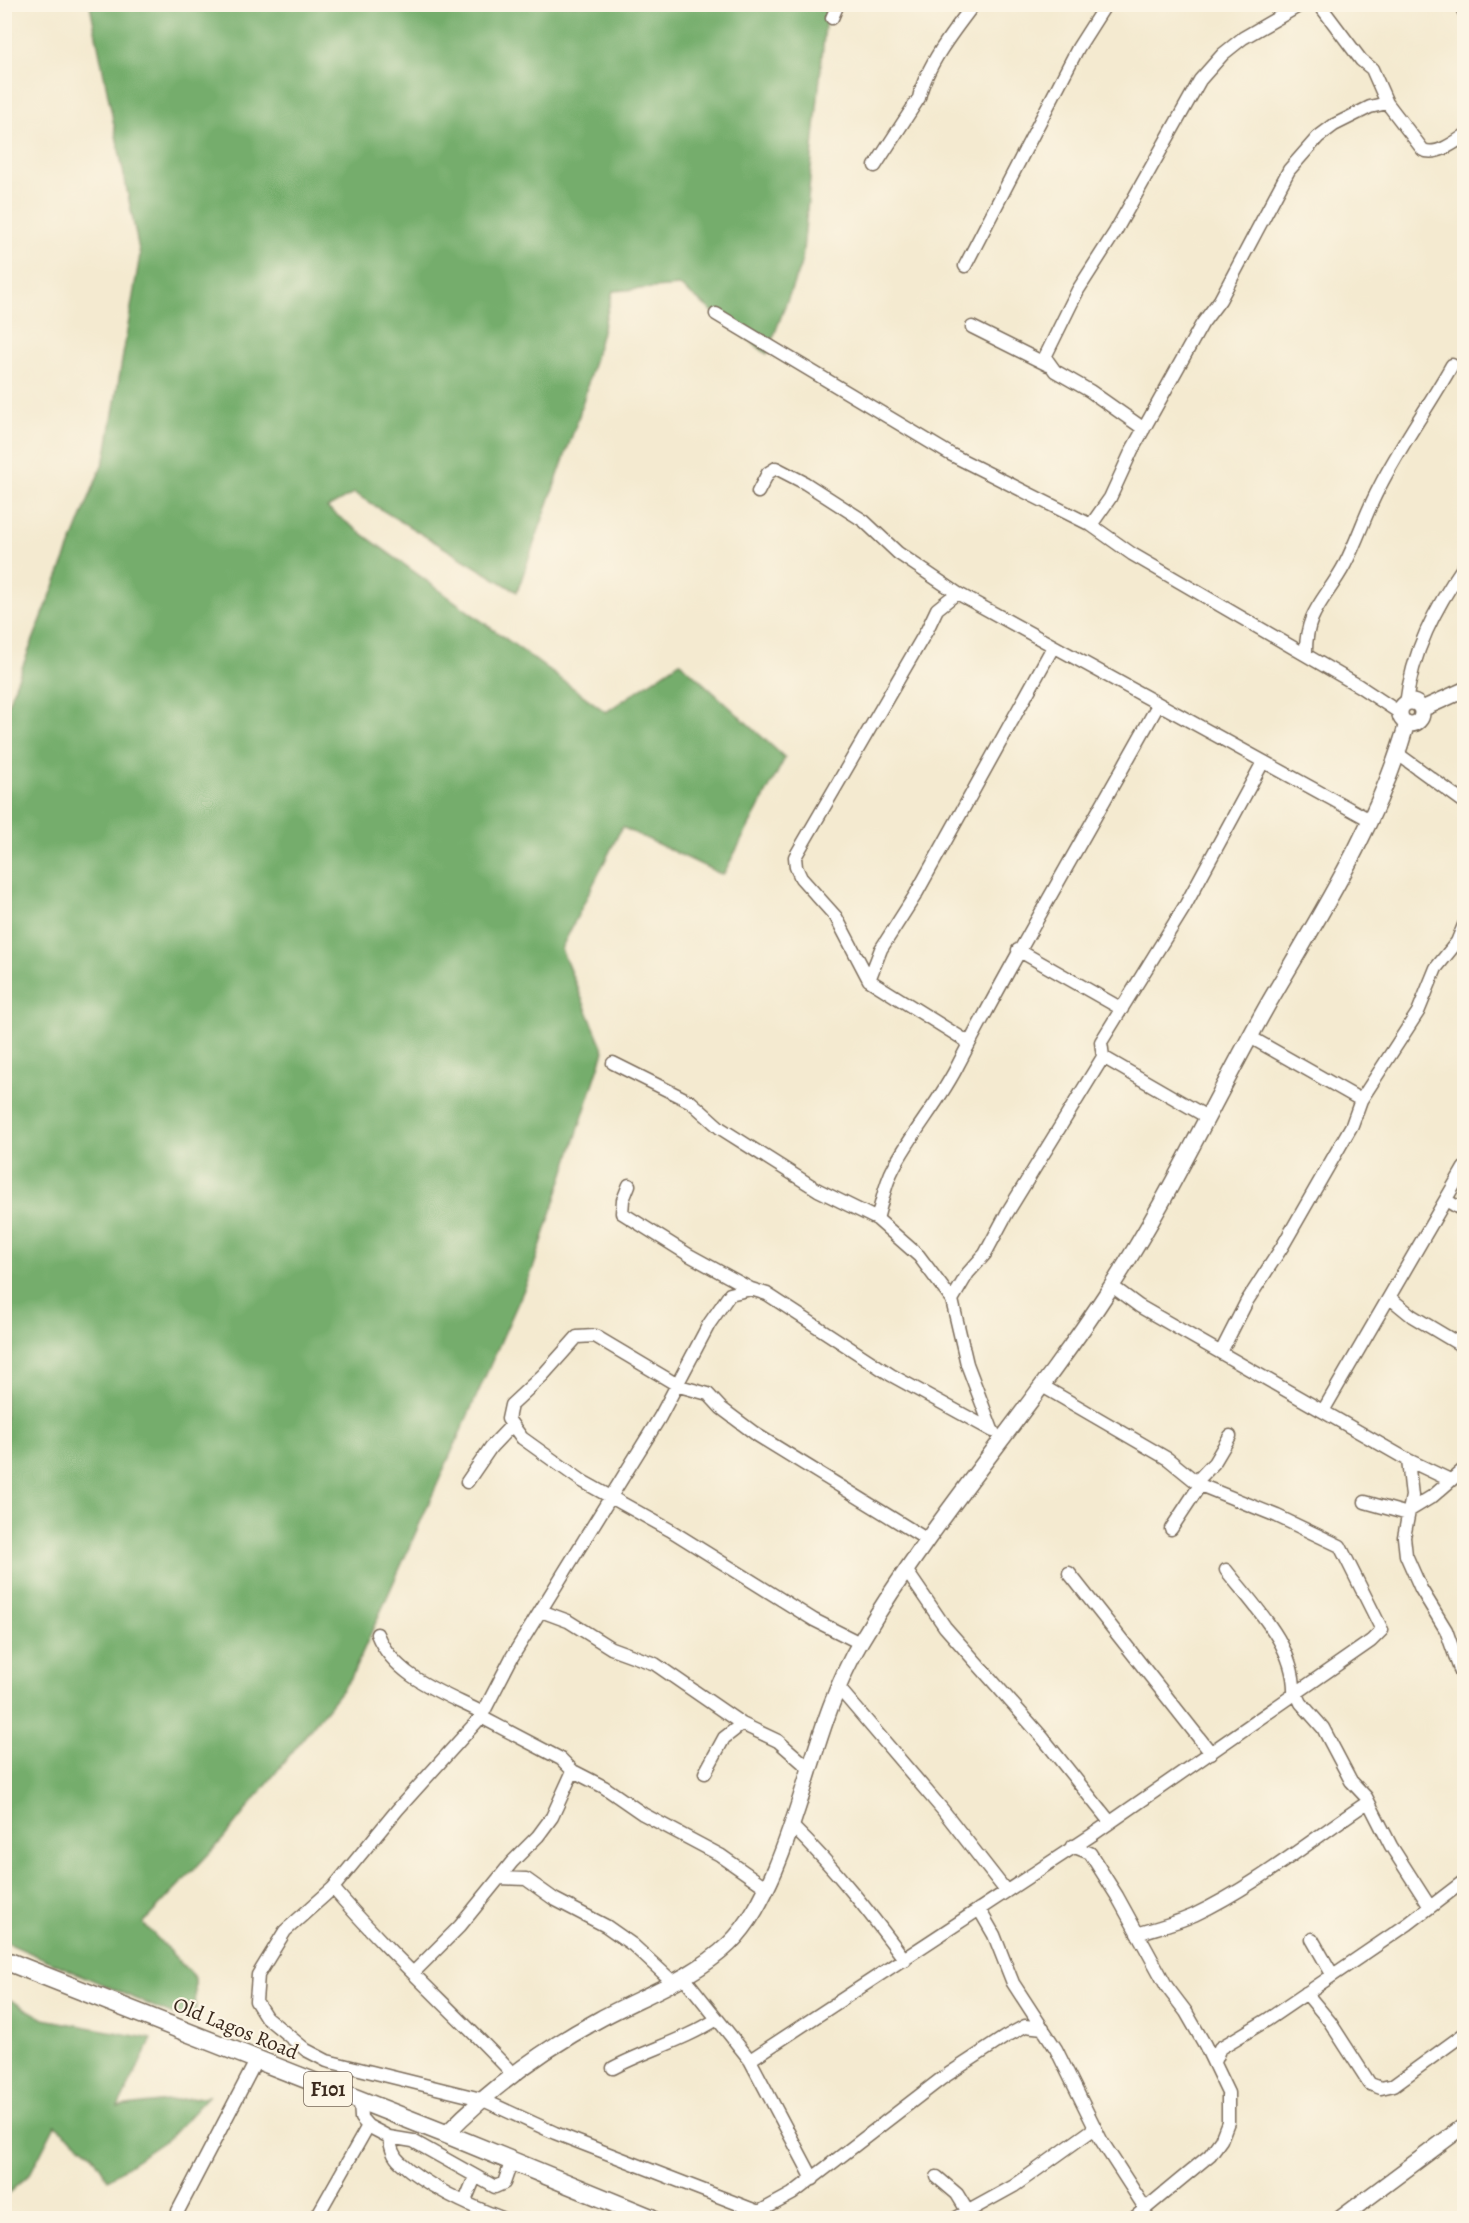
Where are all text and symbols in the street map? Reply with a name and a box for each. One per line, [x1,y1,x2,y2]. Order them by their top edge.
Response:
street label: Old Lagos Road [169,1990,303,2066]
road number: F101 [304,2072,352,2106]

